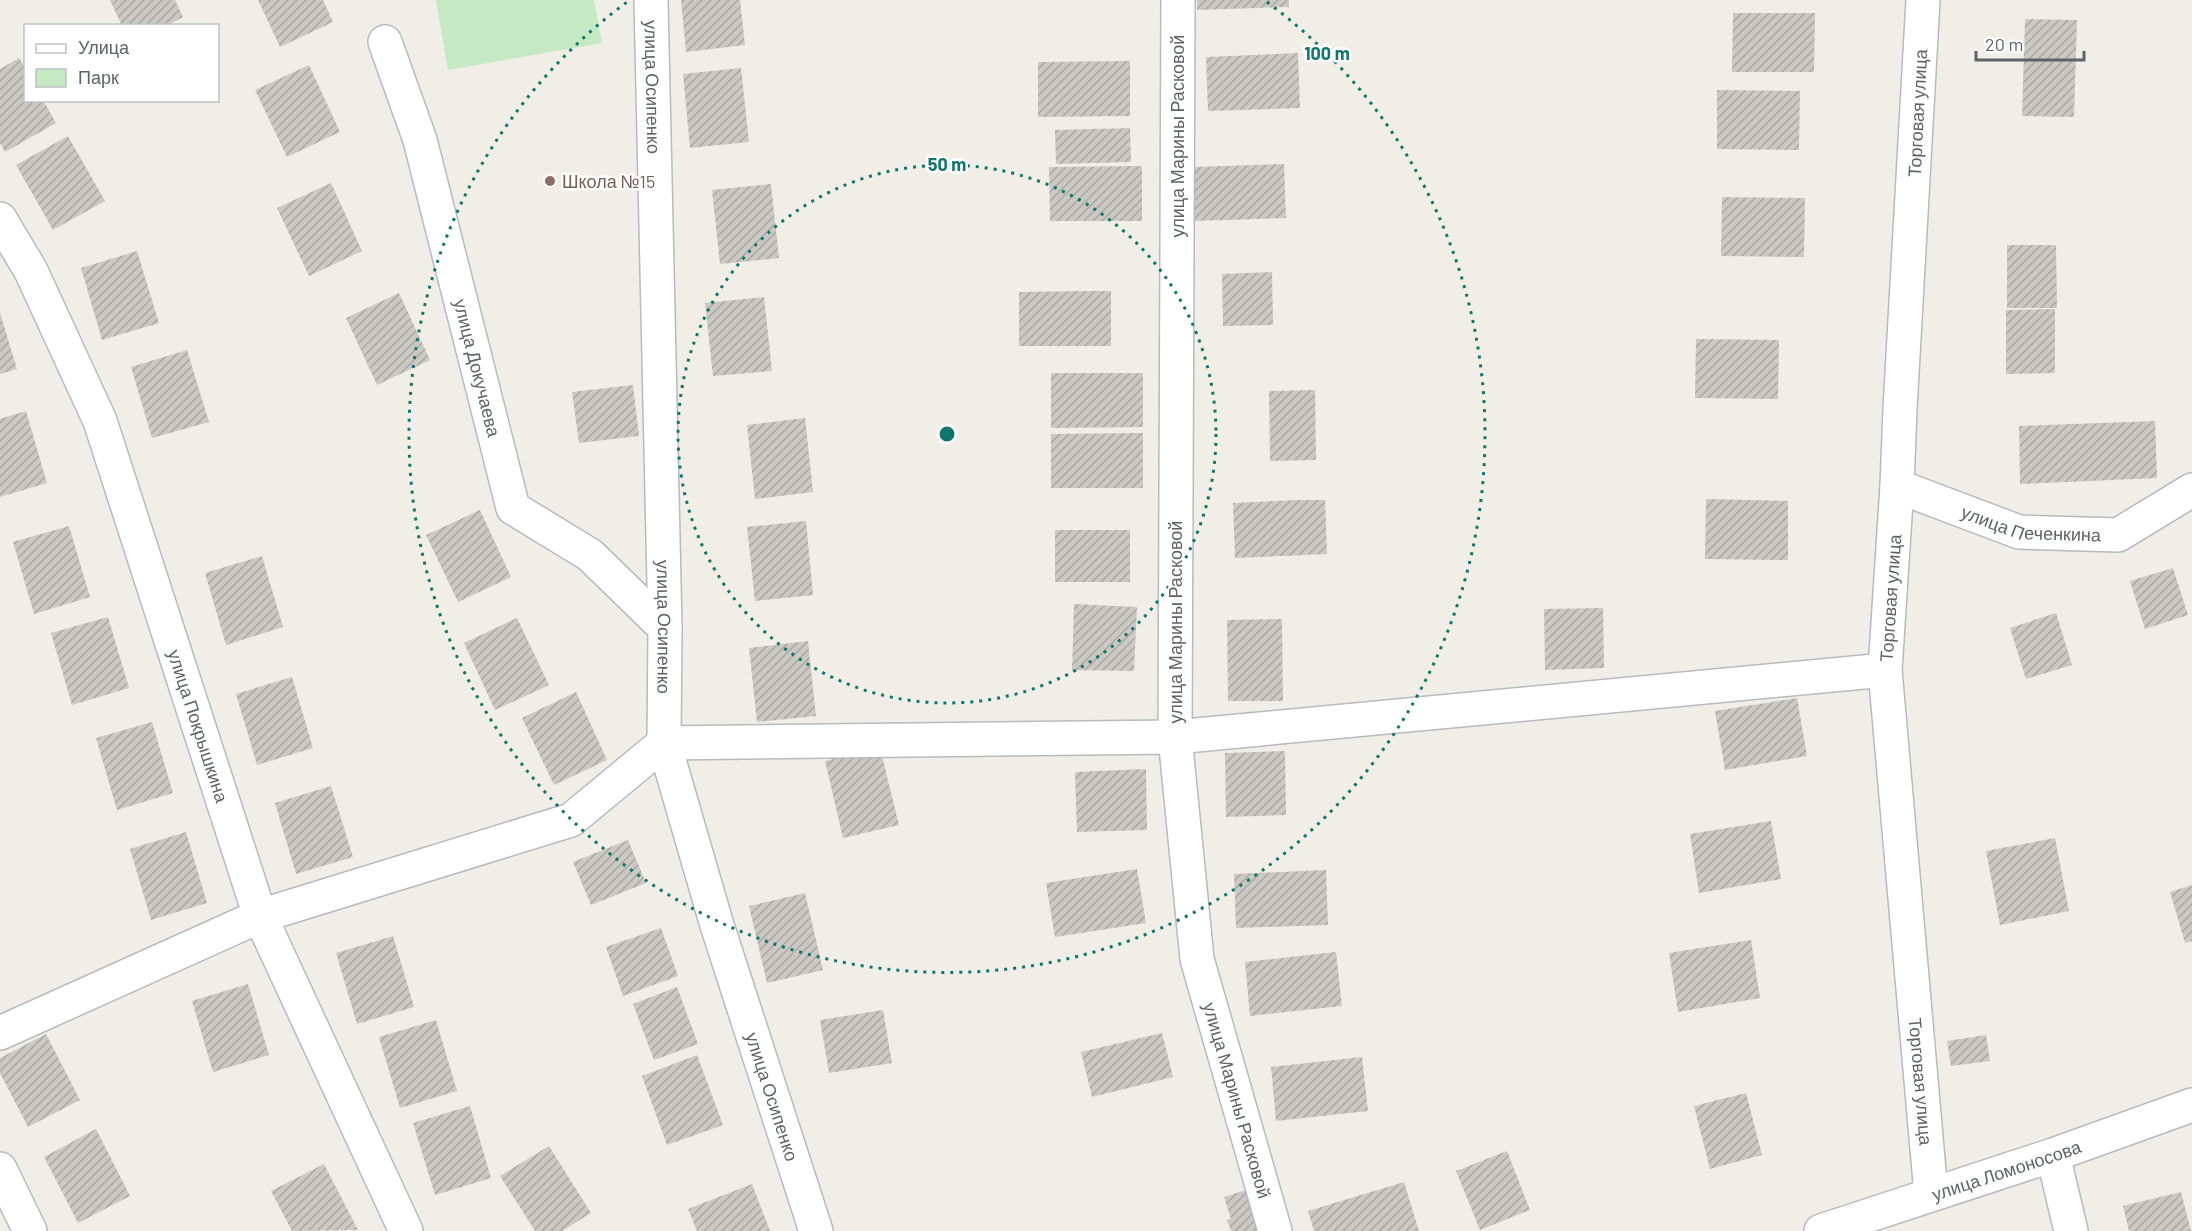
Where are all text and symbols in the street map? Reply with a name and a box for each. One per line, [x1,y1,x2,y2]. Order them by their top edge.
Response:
street label: улица Осипенко [640,20,665,154]
legend [24,24,219,102]
scale bar [1976,24,2084,62]
text: 20 m [1985,33,2023,55]
street label: улица Марины Расковой [1166,35,1188,237]
text: Улица [78,36,130,58]
text: 100 m [1304,42,1350,64]
street label: Торговая улица [1903,48,1931,177]
text: Парк [78,66,119,88]
text: 50 m [928,153,966,175]
place label: Школа №15 [562,170,655,192]
marker: Школа №15 [543,174,557,188]
street label: улица Докучаева [450,297,506,440]
centre of rings [937,424,957,444]
street label: улица Печенкина [1958,500,2102,546]
street label: улица Марины Расковой [1164,521,1186,723]
street label: Торговая улица [1875,532,1906,663]
street label: улица Осипенко [652,560,676,694]
street label: улица Покрышкина [164,647,234,806]
street label: улица Марины Расковой [1199,1000,1276,1201]
street label: Торговая улица [1905,1017,1938,1147]
street label: улица Осипенко [741,1029,804,1164]
street label: улица Ломоносова [1929,1135,2085,1205]

